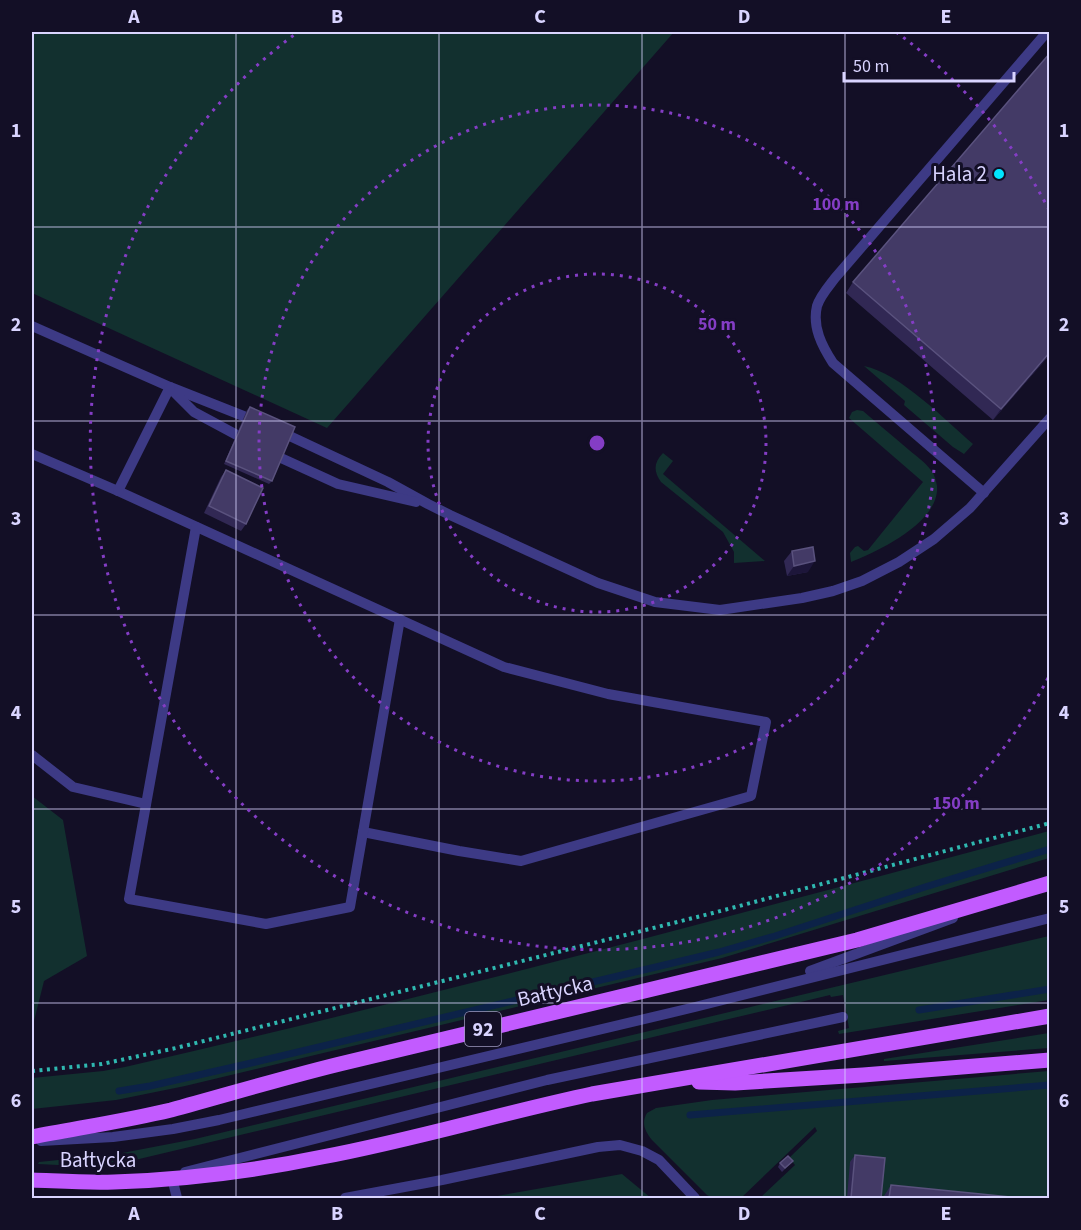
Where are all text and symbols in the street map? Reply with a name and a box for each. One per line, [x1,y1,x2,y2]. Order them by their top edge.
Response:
text: A [127,3,140,31]
text: B [331,3,343,31]
text: C [534,3,546,31]
text: D [738,3,750,31]
text: E [941,3,951,31]
scale bar [844,45,1014,83]
text: 50 m [853,54,889,79]
text: 1 [11,117,21,145]
text: 1 [1059,117,1069,145]
place label: Hala 2 [932,159,987,189]
marker: Hala 2 [992,167,1006,181]
text: 100 m [812,192,860,217]
text: 2 [11,311,21,339]
text: 2 [1059,311,1069,339]
text: 50 m [698,312,736,337]
centre of rings [587,433,607,453]
text: 3 [11,505,21,533]
text: 3 [1059,505,1069,533]
text: 4 [11,699,22,727]
text: 4 [1059,699,1070,727]
text: 150 m [932,791,980,816]
text: 5 [11,893,21,921]
text: 5 [1059,893,1069,921]
street label: Bałtycka [514,968,596,1014]
road number: 92 [465,1012,501,1046]
text: 6 [11,1087,21,1115]
text: 6 [1059,1087,1069,1115]
street label: Bałtycka [60,1145,136,1175]
text: A [127,1200,140,1228]
text: B [331,1200,343,1228]
text: C [534,1200,546,1228]
text: D [738,1200,750,1228]
text: E [941,1200,951,1228]

